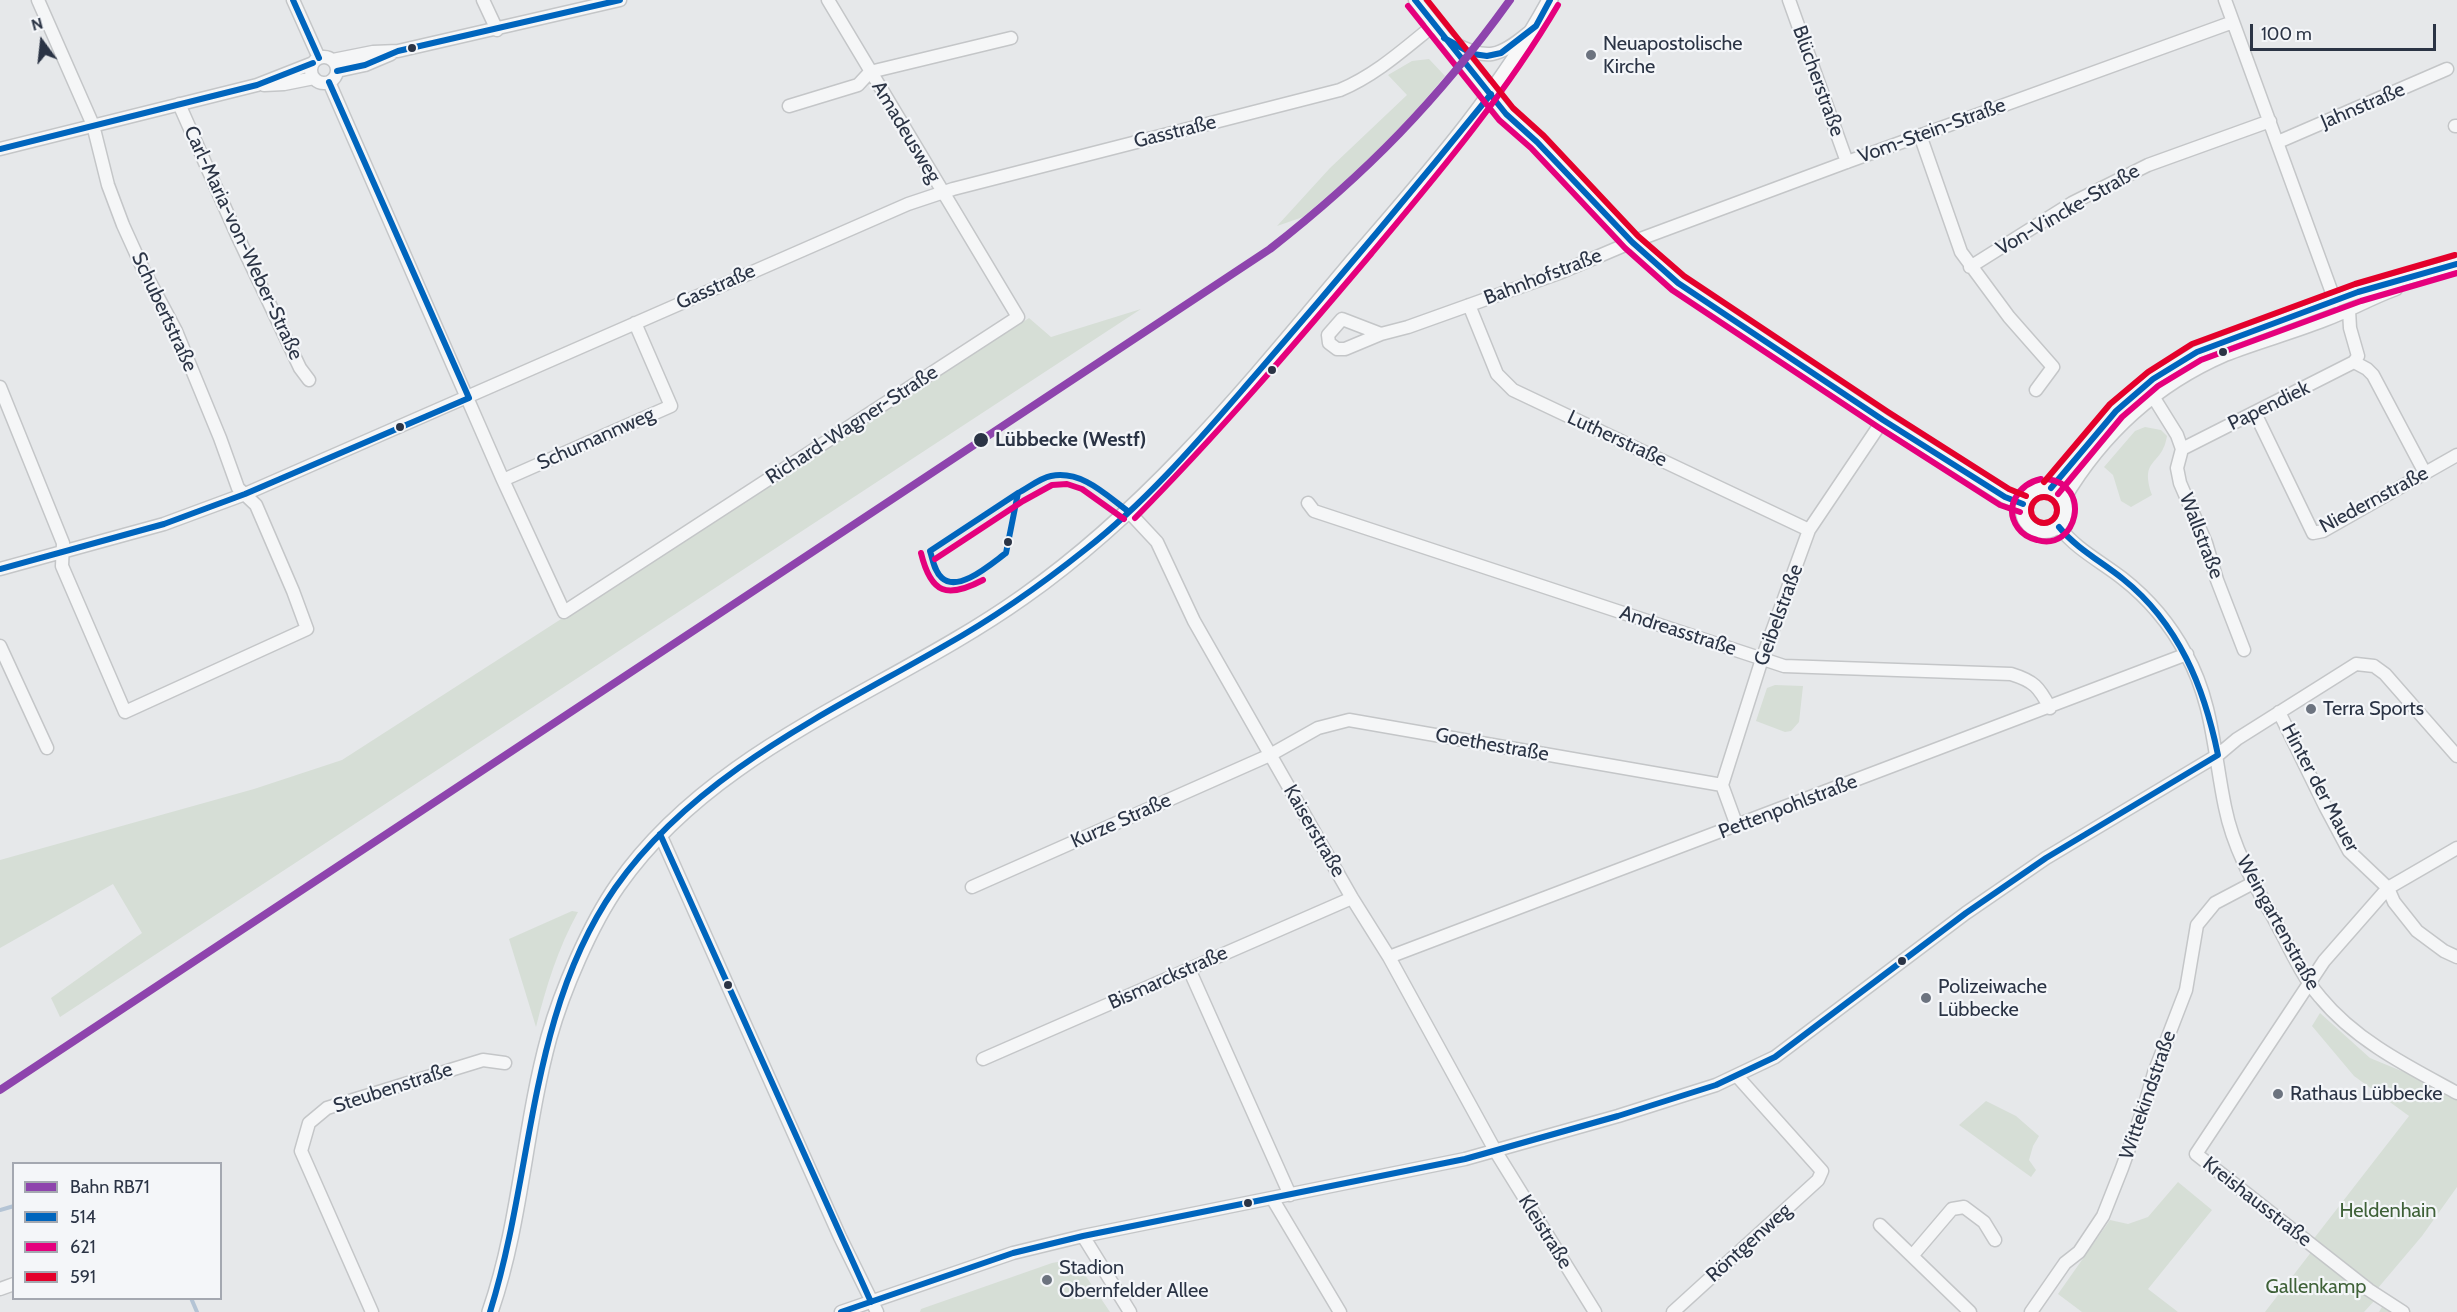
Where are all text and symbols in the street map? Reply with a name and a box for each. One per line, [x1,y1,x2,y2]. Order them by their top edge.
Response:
north arrow [12,12,72,72]
scale bar [2253,12,2439,50]
text: N [29,13,45,35]
street label: Blücherstraße [1787,22,1849,140]
text: 100 m [2261,23,2312,45]
place label: Neuapostolische Kirche [1603,32,1743,79]
unlabelled marker [406,42,418,54]
marker: Neuapostolische Kirche [1584,48,1598,62]
street label: Amadeusweg [866,77,946,187]
street label: Jahnstraße [2317,78,2409,134]
street label: Vom-Stein-Straße [1855,93,2009,169]
street label: Gasstraße [1131,110,1219,154]
street label: Carl-Maria-von-Weber-Straße [178,122,308,364]
street label: Von-Vincke-Straße [1992,159,2144,261]
street label: Bahnhofstraße [1481,244,1605,310]
street label: Schubertstraße [126,248,202,376]
street label: Gasstraße [673,259,759,315]
unlabelled marker [2217,346,2229,358]
street label: Richard-Wagner-Straße [762,360,942,490]
unlabelled marker [1266,364,1278,376]
street label: Papendiek [2224,376,2314,436]
street label: Schumannweg [534,402,658,476]
street label: Lutherstraße [1563,406,1671,472]
unlabelled marker [394,421,406,433]
place label: Lübbecke (Westf) [995,428,1146,452]
marker: Lübbecke (Westf) [972,431,990,449]
street label: Niedernstraße [2316,461,2432,539]
street label: Wallstraße [2174,490,2228,582]
unlabelled marker [1002,536,1014,548]
street label: Geibelstraße [1750,561,1808,669]
street label: Andreasstraße [1617,601,1739,661]
place label: Terra Sports [2323,697,2424,721]
marker: Terra Sports [2304,702,2318,716]
street label: Hinter der Mauer [2276,720,2364,856]
street label: Goethestraße [1433,723,1551,767]
street label: Pettenpohlstraße [1715,770,1861,844]
street label: Kaiserstraße [1278,781,1350,881]
street label: Kurze Straße [1067,788,1175,854]
street label: Weingartenstraße [2231,851,2325,995]
street label: Bismarckstraße [1105,941,1231,1015]
unlabelled marker [1896,955,1908,967]
place label: Polizeiwache Lübbecke [1938,975,2047,1022]
unlabelled marker [722,979,734,991]
marker: Polizeiwache Lübbecke [1919,991,1933,1005]
street label: Wittekindstraße [2115,1027,2181,1163]
street label: Steubenstraße [330,1057,456,1119]
place label: Rathaus Lübbecke [2290,1082,2442,1106]
marker: Rathaus Lübbecke [2271,1087,2285,1101]
street label: Kreishausstraße [2198,1152,2316,1252]
legend [12,1162,222,1300]
text: Bahn RB71 [70,1176,150,1198]
street label: Kleistraße [1513,1190,1577,1274]
unlabelled marker [1242,1197,1254,1209]
street label: Röntgenweg [1701,1199,1797,1287]
park label: Heldenhain [2339,1199,2437,1223]
text: 514 [70,1206,96,1228]
text: 621 [70,1236,96,1258]
place label: Stadion Obernfelder Allee [1059,1256,1208,1303]
text: 591 [70,1266,96,1288]
marker: Stadion Obernfelder Allee [1040,1273,1054,1287]
park label: Gallenkamp [2266,1275,2366,1299]

